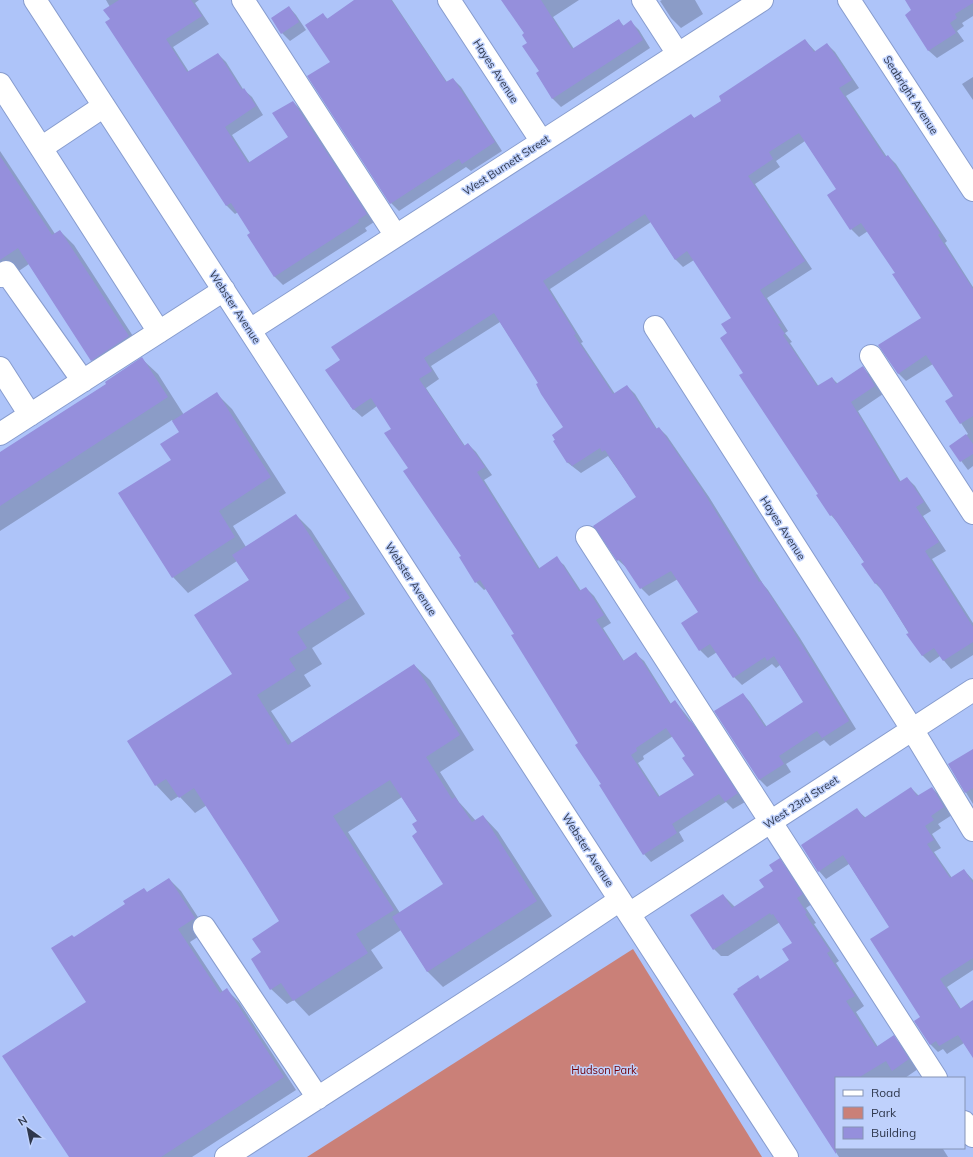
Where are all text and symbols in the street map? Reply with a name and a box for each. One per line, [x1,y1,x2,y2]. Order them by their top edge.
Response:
street label: Hayes Avenue [470,36,522,106]
street label: Seabright Avenue [880,53,942,137]
street label: West Burnett Street [460,132,552,198]
street label: Webster Avenue [206,268,264,346]
street label: Hayes Avenue [757,493,809,563]
street label: Webster Avenue [382,540,440,618]
street label: West 23rd Street [761,772,841,831]
street label: Webster Avenue [559,811,617,889]
park label: Hudson Park [571,1063,637,1077]
legend [835,1077,965,1149]
text: Road [871,1085,900,1100]
text: Park [871,1105,897,1120]
north arrow [8,1109,48,1149]
text: N [15,1112,30,1129]
text: Building [871,1125,916,1140]

